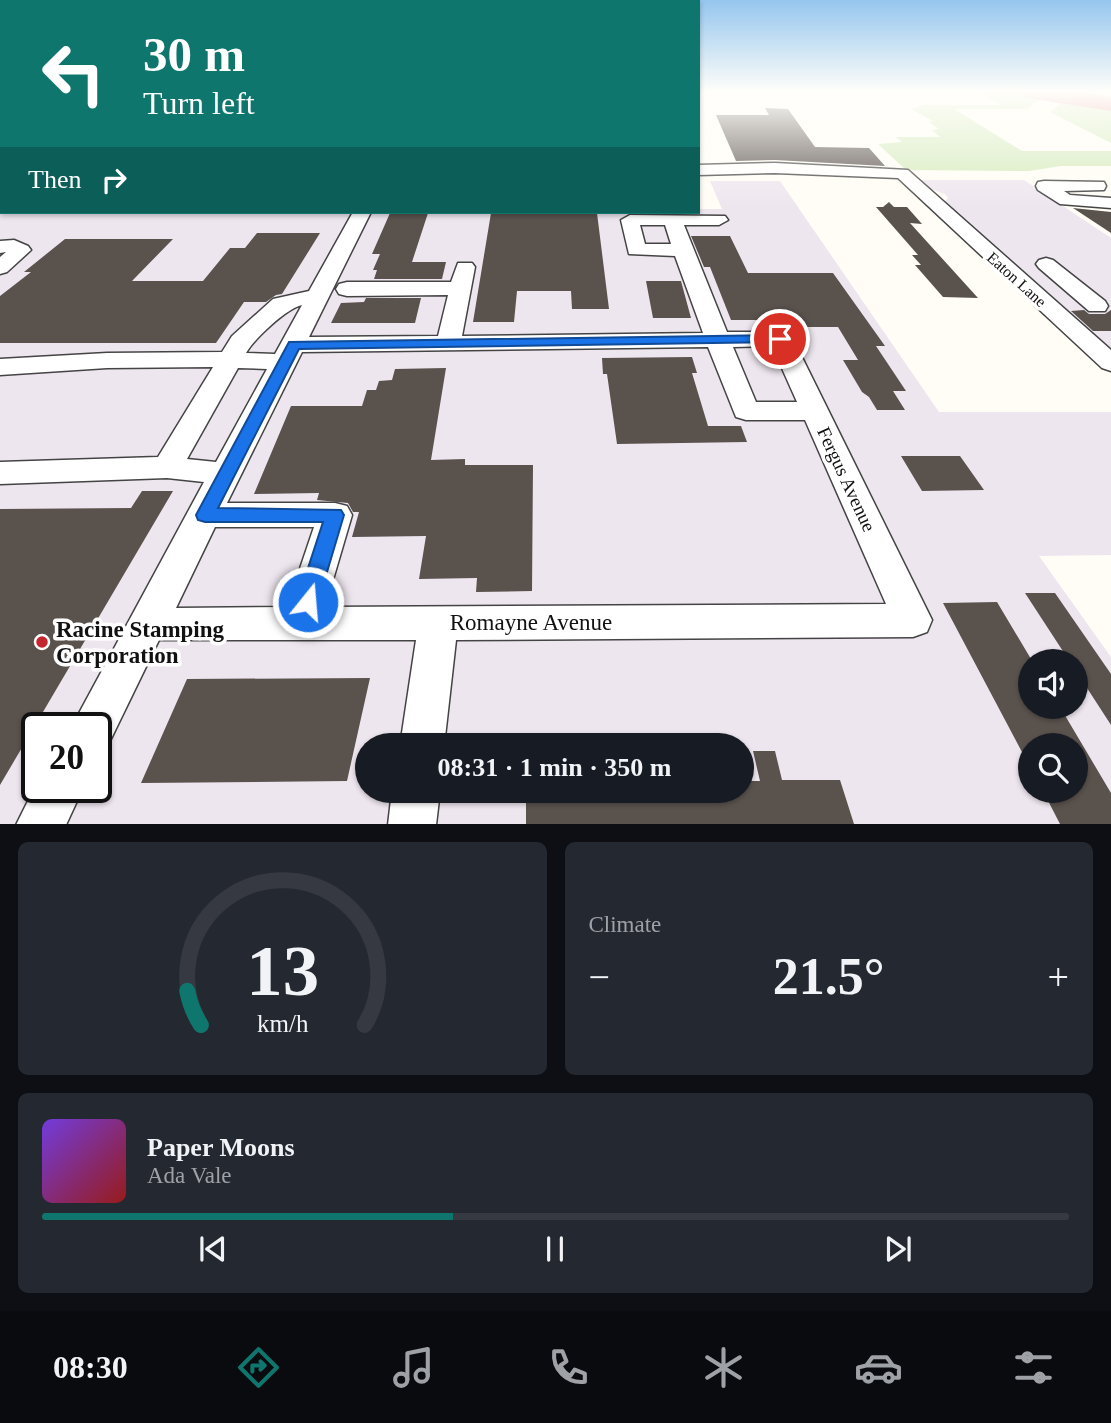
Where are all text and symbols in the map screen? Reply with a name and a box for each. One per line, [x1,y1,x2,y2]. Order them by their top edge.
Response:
text: 30 m [143,27,245,82]
icon: left [28,28,119,119]
text: Turn left [143,85,255,121]
icon: right [95,161,133,199]
text: Then [28,165,81,194]
street label: Eaton Lane [984,249,1050,310]
pin [750,309,810,369]
icon: arrive [761,320,799,358]
street label: Fergus Avenue [813,424,880,535]
position arrow [271,565,345,639]
street label: Romayne Avenue [450,610,612,635]
place label: Racine Stamping Corporation [56,617,225,668]
marker: Racine Stamping Corporation [34,634,50,650]
map controls [1018,649,1088,803]
button: sound [1018,649,1088,719]
speed limit sign: 20 [21,712,112,803]
button: search [1018,733,1088,803]
text: 08:31 · 1 min · 350 m [438,753,672,782]
text: Climate [589,912,661,937]
text: 13 [246,930,319,1011]
text: 21.5° [773,948,885,1005]
text: − [589,956,610,998]
text: + [1048,956,1069,998]
text: km/h [257,1009,308,1036]
text: Paper Moons [147,1133,295,1162]
text: Ada Vale [147,1163,232,1188]
icon: previous [194,1230,232,1268]
icon: pause [536,1230,574,1268]
icon: next [879,1230,917,1268]
icon: directions [234,1343,283,1392]
icon: music [389,1343,438,1392]
icon: phone [544,1343,593,1392]
icon: climate [699,1343,748,1392]
icon: car [854,1343,903,1392]
icon: filters [1009,1343,1058,1392]
text: 08:30 [53,1349,128,1385]

